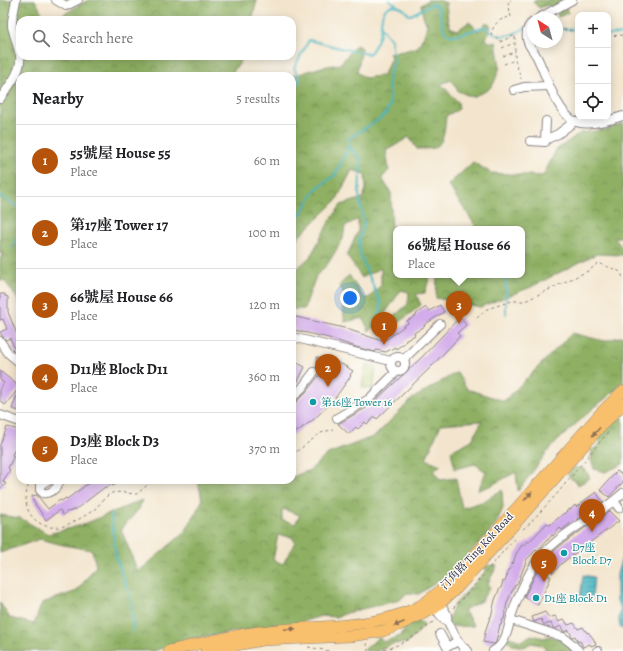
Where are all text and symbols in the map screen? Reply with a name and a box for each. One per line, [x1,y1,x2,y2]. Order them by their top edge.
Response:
north arrow [527,12,563,48]
map controls [575,12,611,120]
button: + [575,12,611,48]
search box [16,16,296,60]
icon: search [30,27,52,49]
text: Search here [62,28,133,48]
button: − [575,48,611,84]
button: locate [575,84,611,120]
text: Nearby [32,87,83,110]
text: 5 results [236,90,280,107]
text: 55號屋 House 55 [70,143,171,163]
text: 1 [43,152,47,169]
text: 60 m [254,152,280,169]
text: Place [70,163,98,180]
text: 第17座 Tower 17 [70,215,168,235]
text: 2 [42,224,48,241]
text: 100 m [248,224,280,241]
popup [393,226,525,278]
text: Place [70,235,98,252]
text: 66號屋 House 66 [407,235,511,255]
text: Place [407,255,435,272]
text: 66號屋 House 66 [70,287,173,307]
your location [340,288,360,308]
pin: 3 [446,291,472,324]
text: 3 [42,296,48,313]
text: 120 m [249,296,280,313]
text: Place [70,307,98,324]
pin: 1 [371,312,397,345]
pin: 2 [315,354,341,387]
text: D11座 Block D11 [70,359,168,379]
text: 4 [42,368,48,385]
text: 360 m [248,368,280,385]
text: Place [70,379,98,396]
place label: 第16座 Tower 16 [321,395,392,410]
marker: 第16座 Tower 16 [308,397,318,407]
one-way arrow [591,426,600,437]
text: D3座 Block D3 [70,431,159,451]
text: 5 [42,440,48,457]
text: 370 m [249,440,280,457]
text: Place [70,451,98,468]
one-way arrow [523,491,532,501]
pin: 4 [579,499,605,532]
street label: 汀角路 Ting Kok Road [437,509,517,593]
place label: D7座 Block D7 [572,540,612,568]
marker: D7座 Block D7 [559,548,569,558]
pin: 5 [531,549,557,582]
place label: D1座 Block D1 [544,591,607,606]
marker: D1座 Block D1 [531,593,541,603]
one-way arrow [393,622,405,628]
one-way arrow [284,625,296,632]

